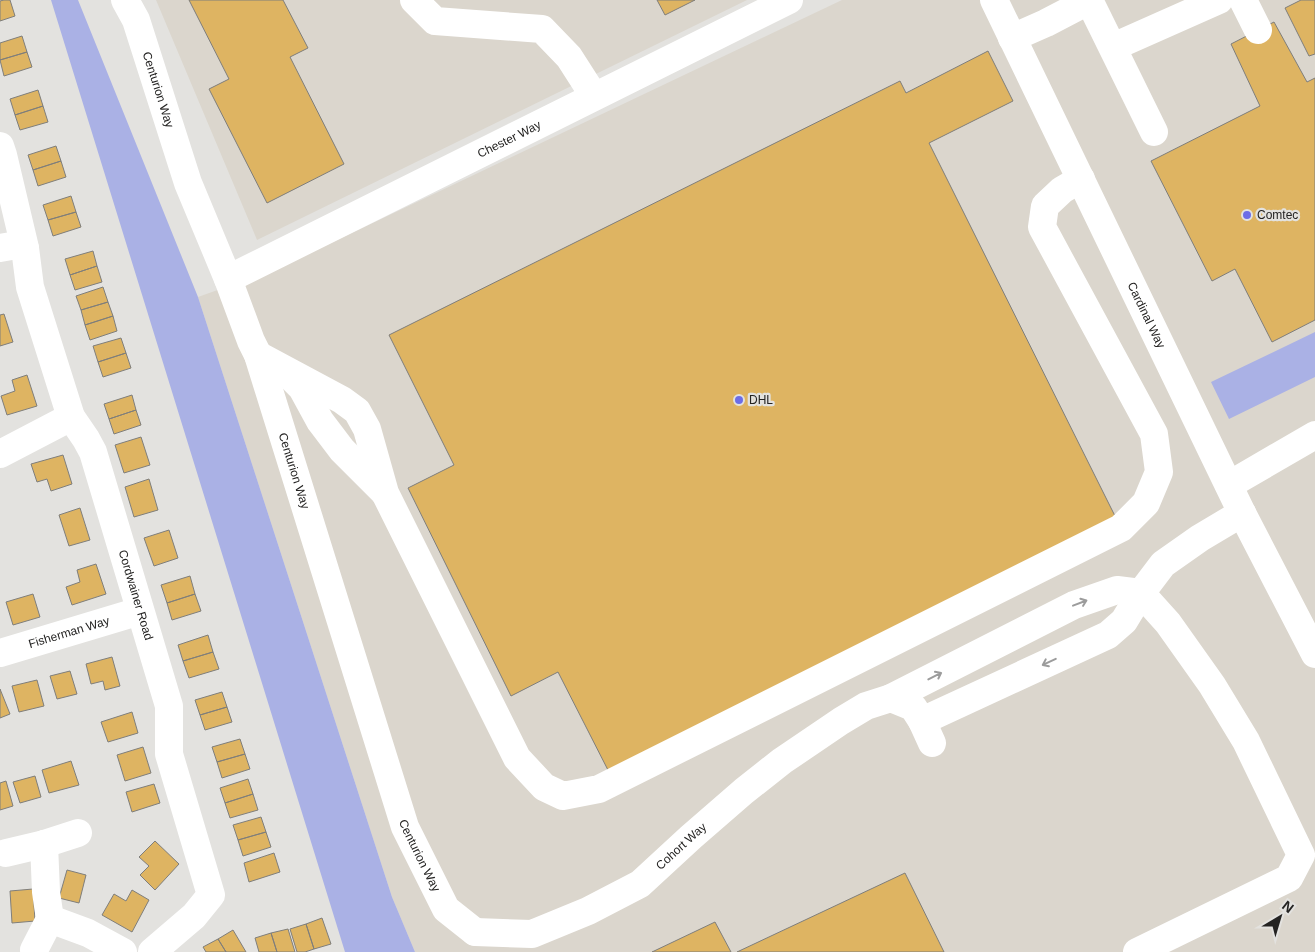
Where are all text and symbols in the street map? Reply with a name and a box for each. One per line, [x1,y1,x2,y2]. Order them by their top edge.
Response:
street label: Centurion Way [140,50,177,129]
street label: Chester Way [475,118,543,161]
place label: Comtec [1257,208,1298,222]
marker: Comtec [1241,209,1253,221]
street label: Cardinal Way [1124,280,1168,350]
place label: DHL [749,393,773,407]
marker: DHL [733,394,745,406]
street label: Centurion Way [276,431,313,511]
street label: Cordwainer Road [116,548,156,642]
one-way arrow [1072,598,1087,607]
street label: Fisherman Way [27,614,111,651]
one-way arrow [1042,658,1057,668]
one-way arrow [927,671,942,680]
street label: Centurion Way [396,818,443,894]
street label: Cohort Way [653,820,709,873]
north arrow [1255,892,1305,942]
text: N [1279,897,1297,916]

